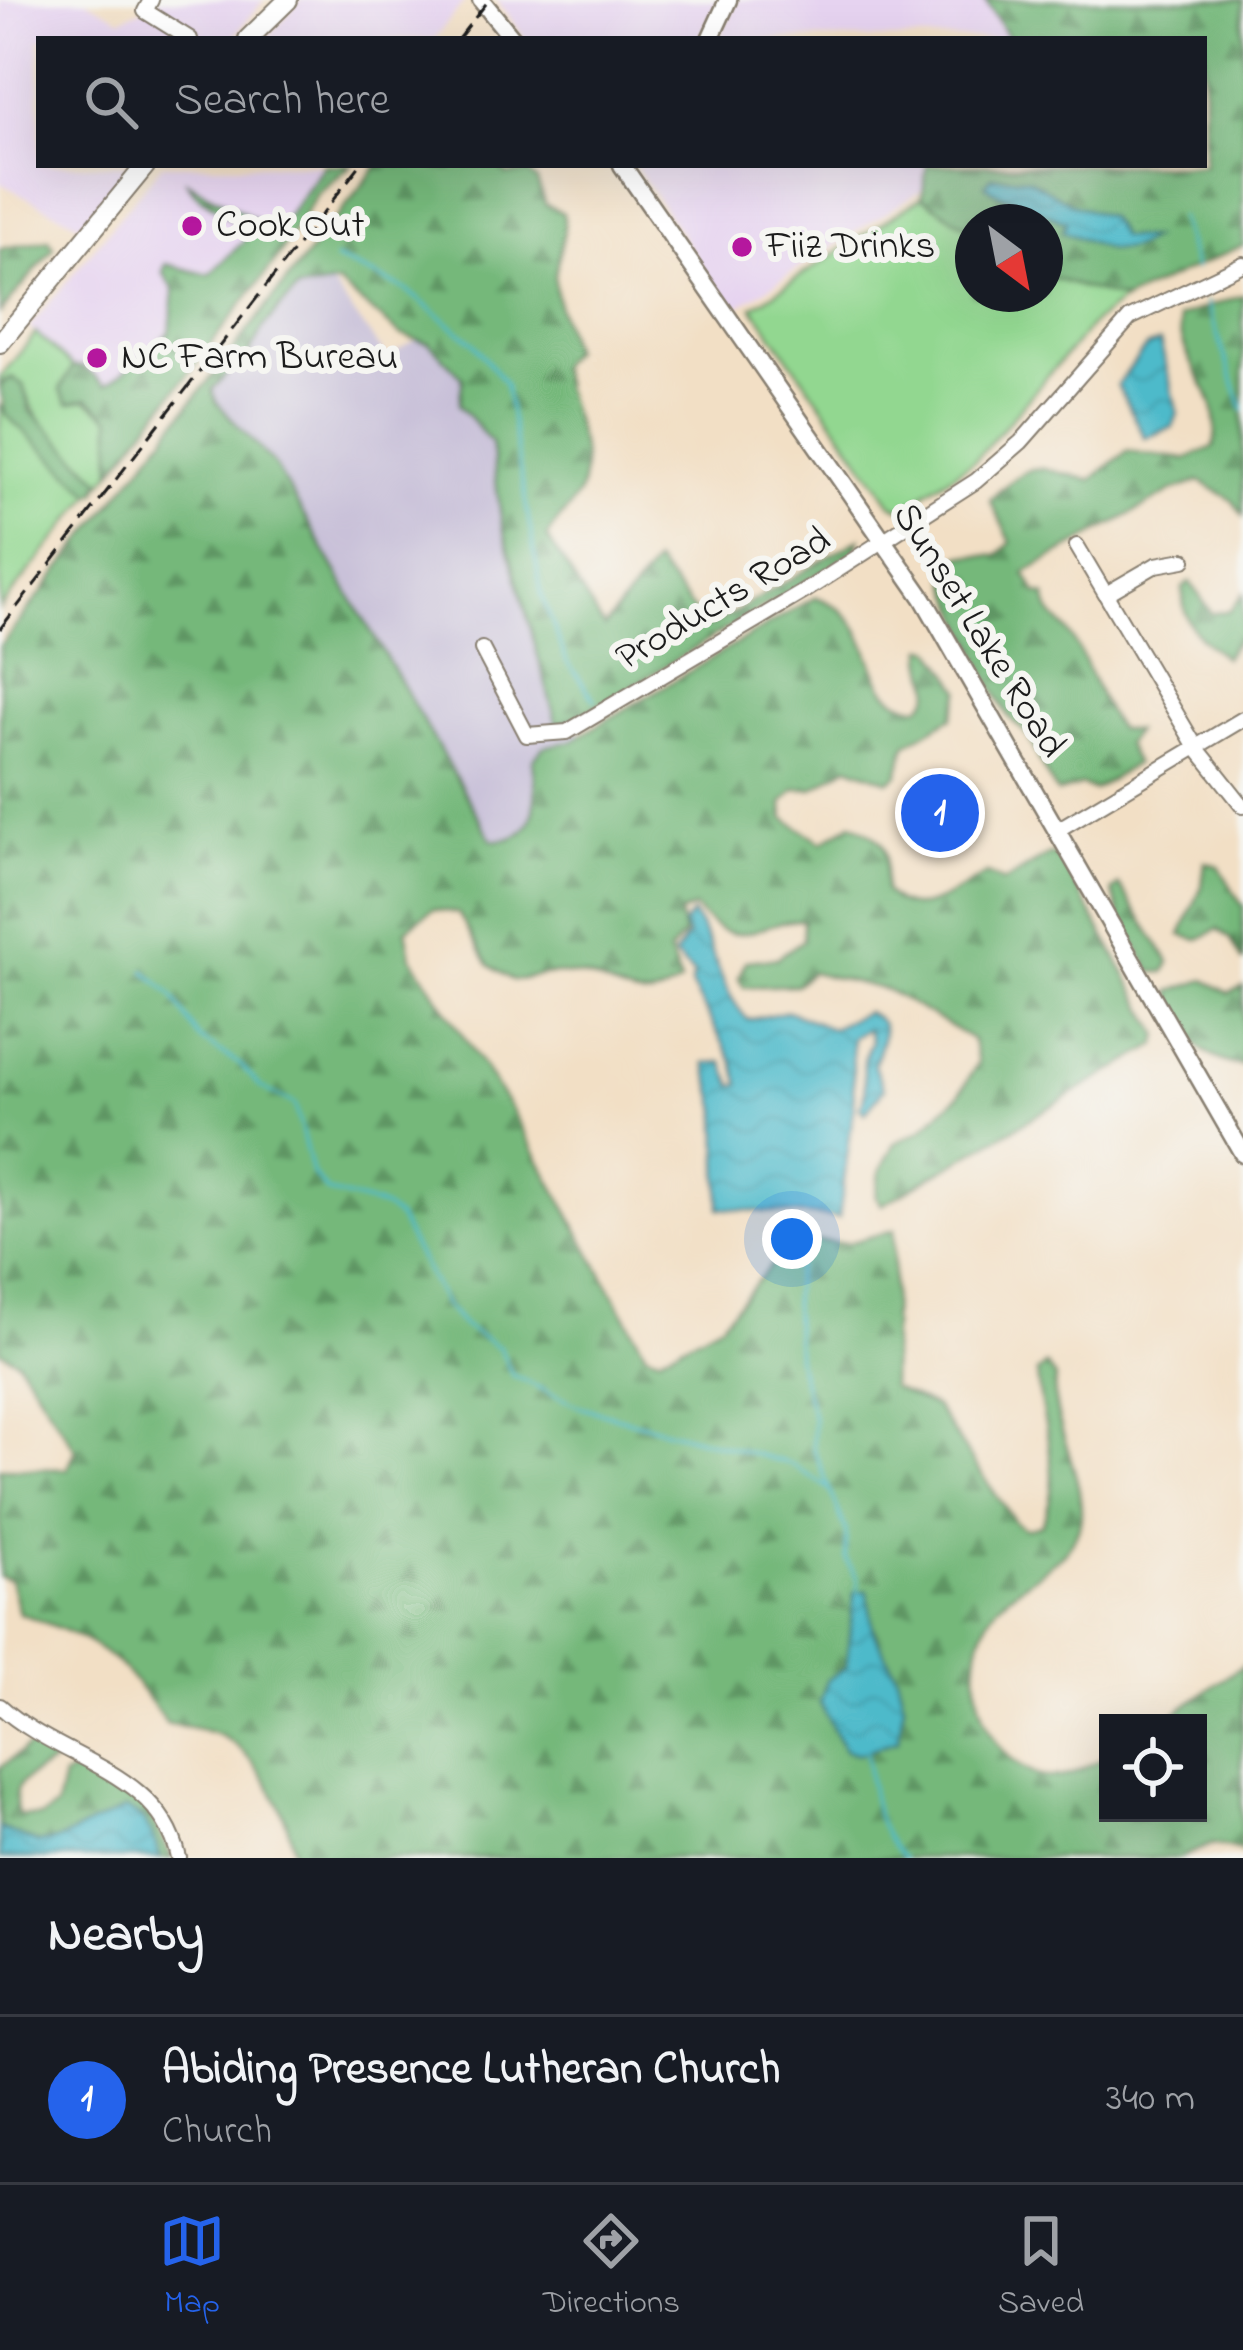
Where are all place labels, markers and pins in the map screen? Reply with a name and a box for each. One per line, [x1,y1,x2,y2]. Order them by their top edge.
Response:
place label: Cook Out [216,198,365,255]
marker: Cook Out [179,213,205,239]
place label: Fiiz Drinks [765,219,935,276]
marker: Fiiz Drinks [729,234,755,260]
place label: NC Farm Bureau [121,330,398,387]
marker: NC Farm Bureau [84,345,110,371]
pin: 1 [901,768,979,858]

